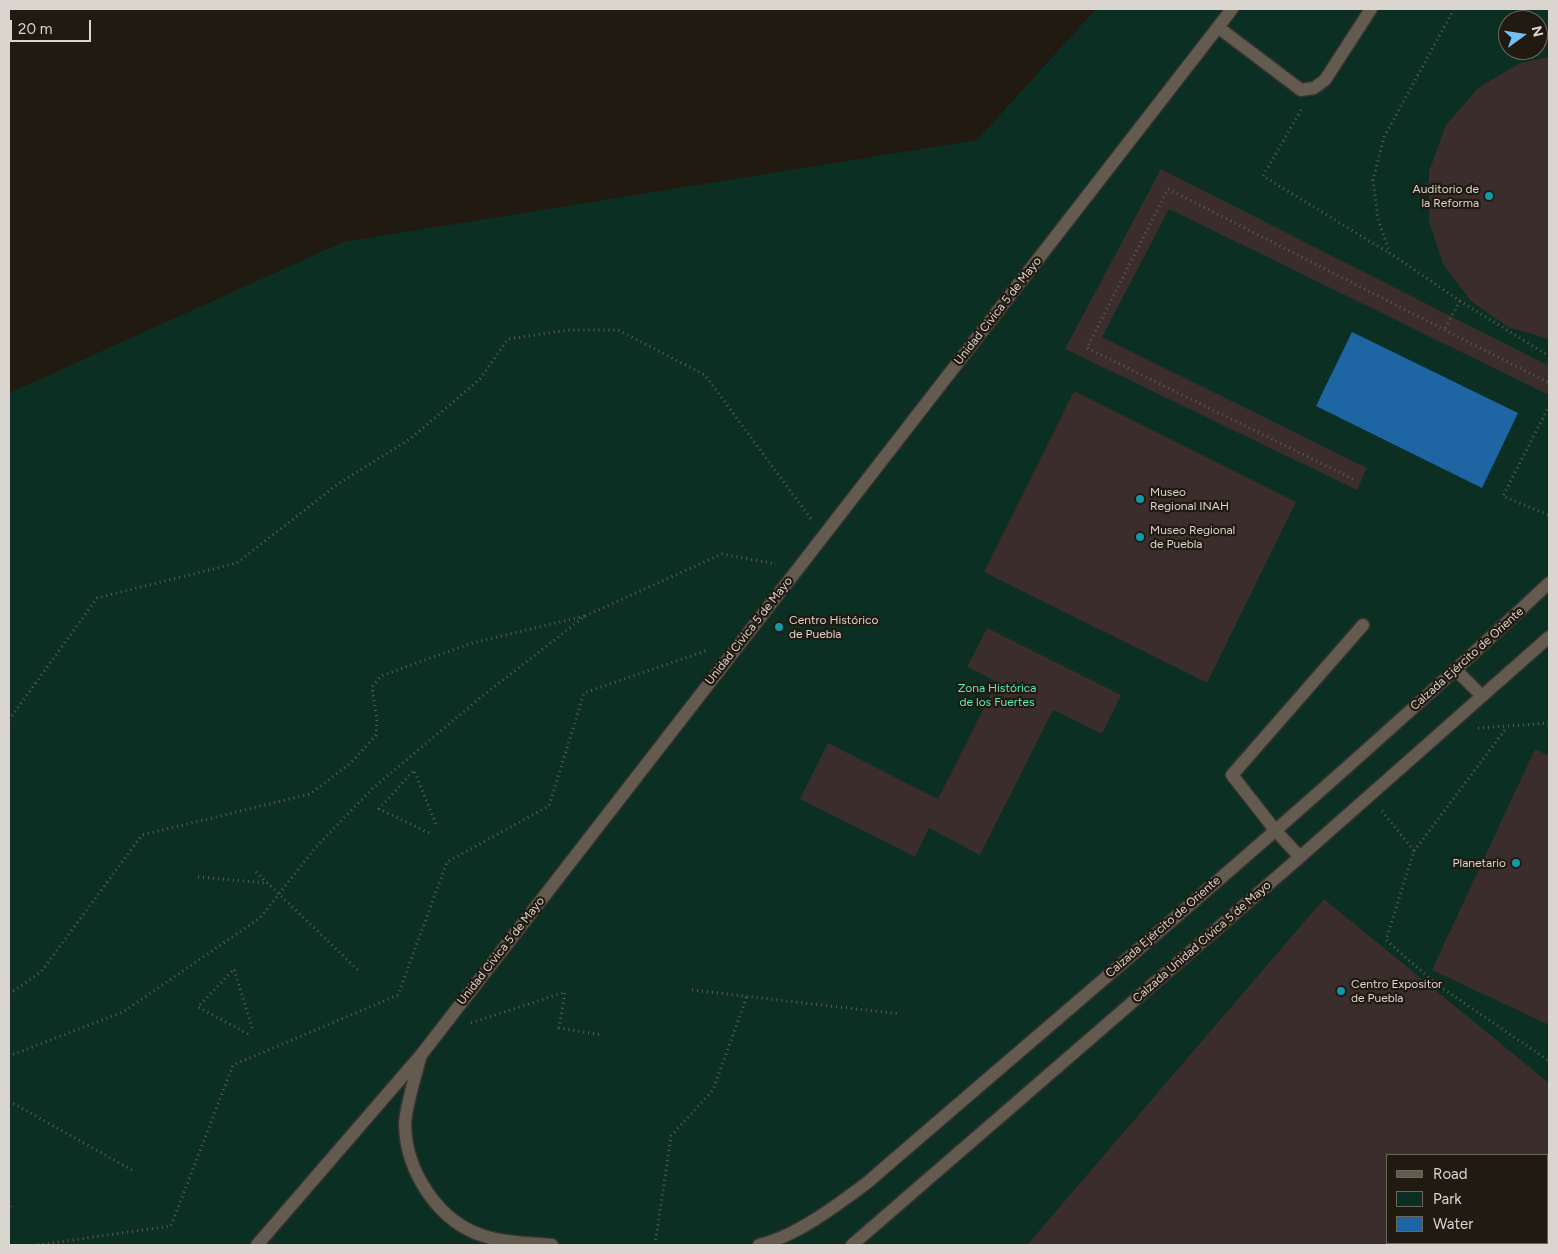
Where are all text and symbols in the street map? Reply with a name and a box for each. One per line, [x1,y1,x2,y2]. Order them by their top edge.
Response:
scale bar [12,10,94,42]
north arrow [1498,10,1548,60]
text: 20 m [18,20,52,38]
text: N [1528,24,1547,39]
place label: Auditorio de la Reforma [1413,182,1479,210]
marker: Auditorio de la Reforma [1483,190,1495,202]
street label: Unidad Civica 5 de Mayo [951,254,1045,368]
place label: Museo Regional INAH [1150,485,1229,513]
marker: Museo Regional INAH [1134,493,1146,505]
place label: Museo Regional de Puebla [1150,523,1235,551]
marker: Museo Regional de Puebla [1134,531,1146,543]
street label: Unidad Civica 5 de Mayo [702,574,796,688]
street label: Calzada Ejército de Oriente [1407,604,1527,714]
place label: Centro Histórico de Puebla [789,613,879,641]
marker: Centro Histórico de Puebla [773,621,785,633]
park label: Zona Histórica de los Fuertes [958,681,1036,709]
place label: Planetario [1453,856,1506,870]
marker: Planetario [1510,857,1522,869]
street label: Calzada Ejército de Oriente [1103,873,1223,981]
street label: Calzada Unidad Cívica 5 de Mayo [1130,878,1274,1006]
street label: Unidad Civica 5 de Mayo [454,894,548,1008]
place label: Centro Expositor de Puebla [1351,977,1442,1005]
marker: Centro Expositor de Puebla [1335,985,1347,997]
legend [1386,1154,1548,1244]
text: Road [1433,1165,1468,1183]
text: Park [1433,1190,1462,1208]
text: Water [1433,1215,1473,1233]

